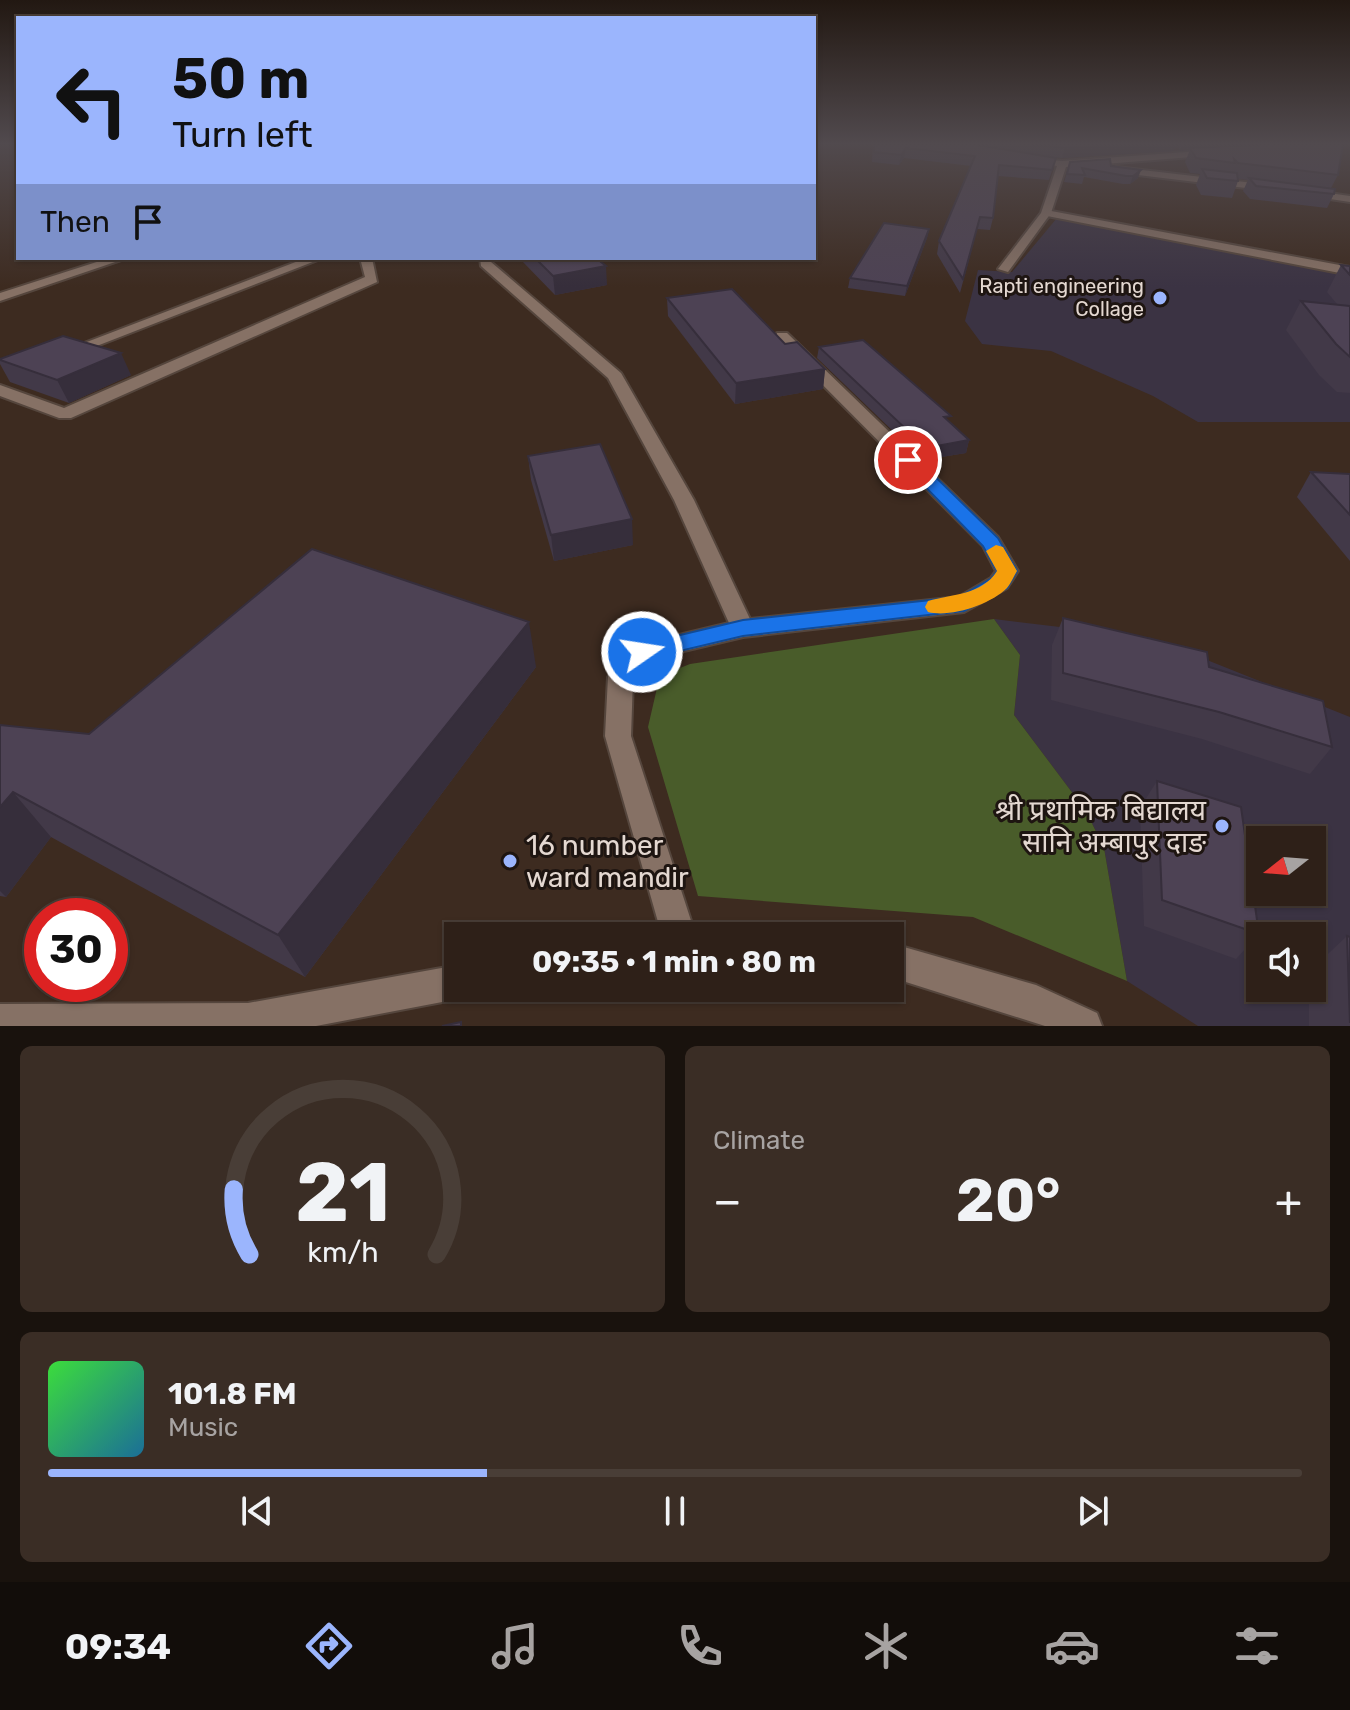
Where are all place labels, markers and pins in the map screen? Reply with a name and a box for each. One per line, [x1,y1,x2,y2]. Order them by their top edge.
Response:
place label: Rapti engineering Collage [979,274,1144,321]
marker: Rapti engineering Collage [1151,289,1169,307]
pin [874,426,942,494]
place label: श्री प्रथामिक बिद्यालय सानि अम्बापुर दाङ [995,794,1207,860]
marker: श्री प्रथामिक बिद्यालय सानि अम्बापुर दाङ [1213,817,1231,835]
place label: 16 number ward mandir [526,829,689,894]
marker: 16 number ward mandir [501,852,519,870]

